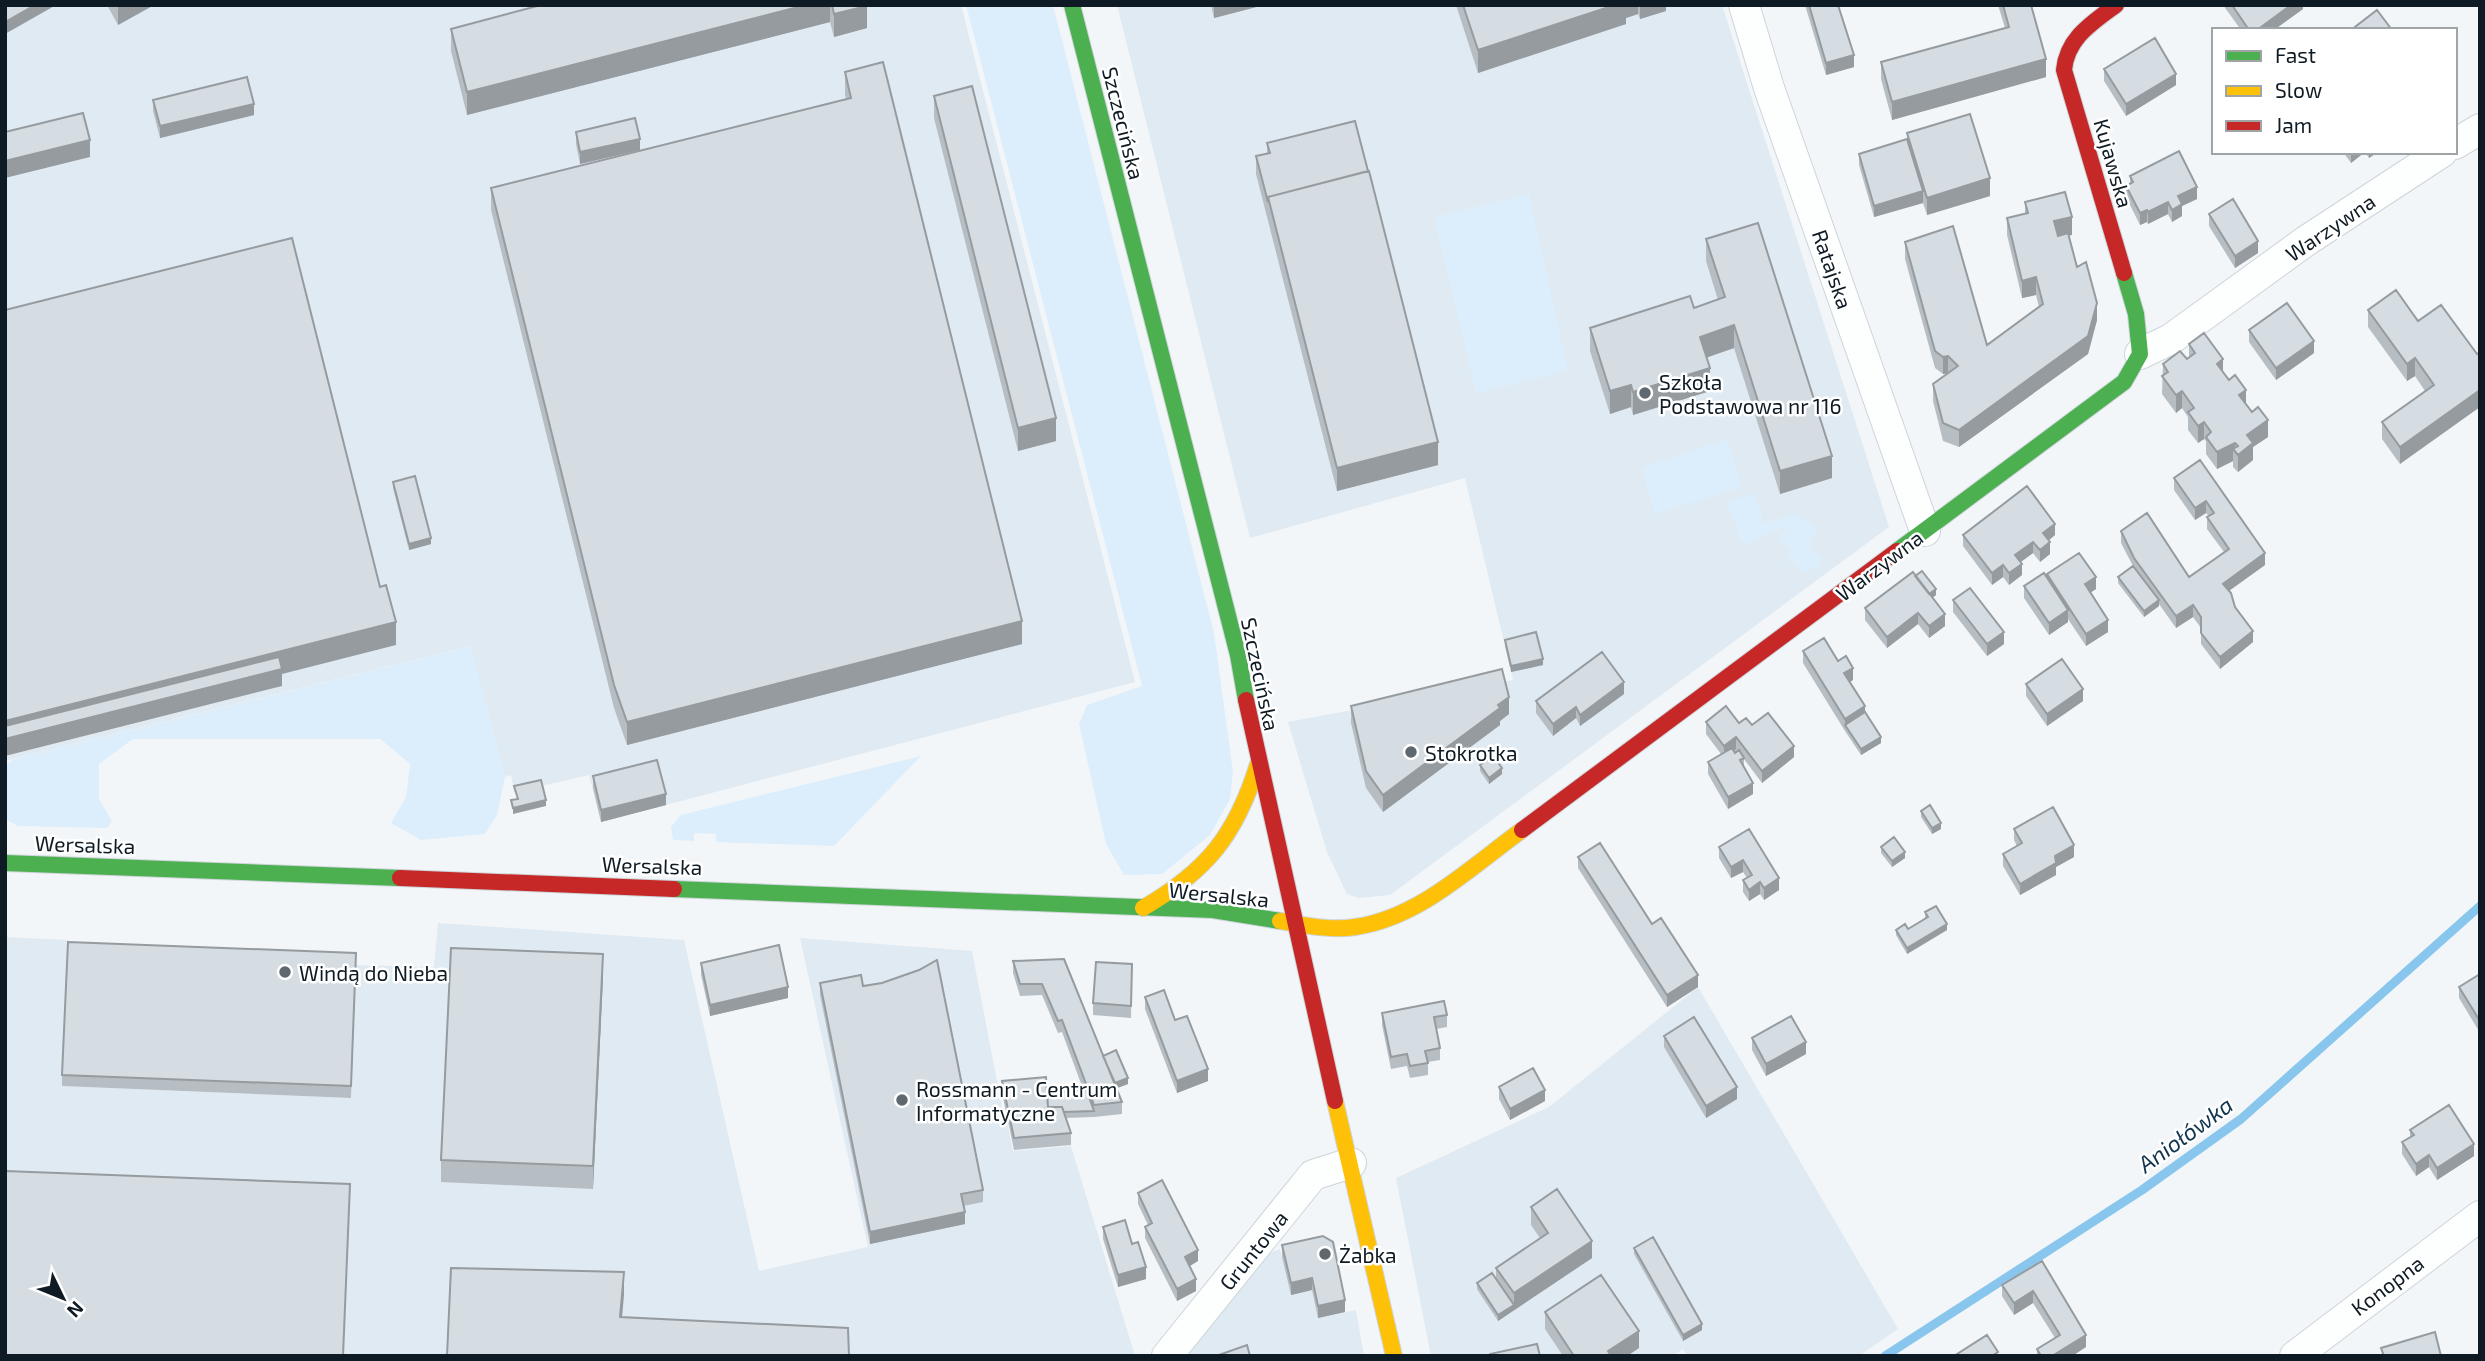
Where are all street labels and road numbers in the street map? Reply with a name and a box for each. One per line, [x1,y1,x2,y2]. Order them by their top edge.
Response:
street label: Szczecińska [1098,64,1150,182]
street label: Kujawska [2088,116,2139,211]
street label: Warzywna [2281,188,2379,266]
street label: Ratajska [1807,226,1858,312]
street label: Warzywna [1831,524,1927,606]
street label: Szczecińska [1237,615,1285,733]
street label: Wersalska [34,830,136,858]
street label: Wersalska [601,851,703,879]
street label: Wersalska [1168,876,1270,912]
street label: Gruntowa [1214,1205,1292,1295]
street label: Konopna [2346,1250,2428,1320]

